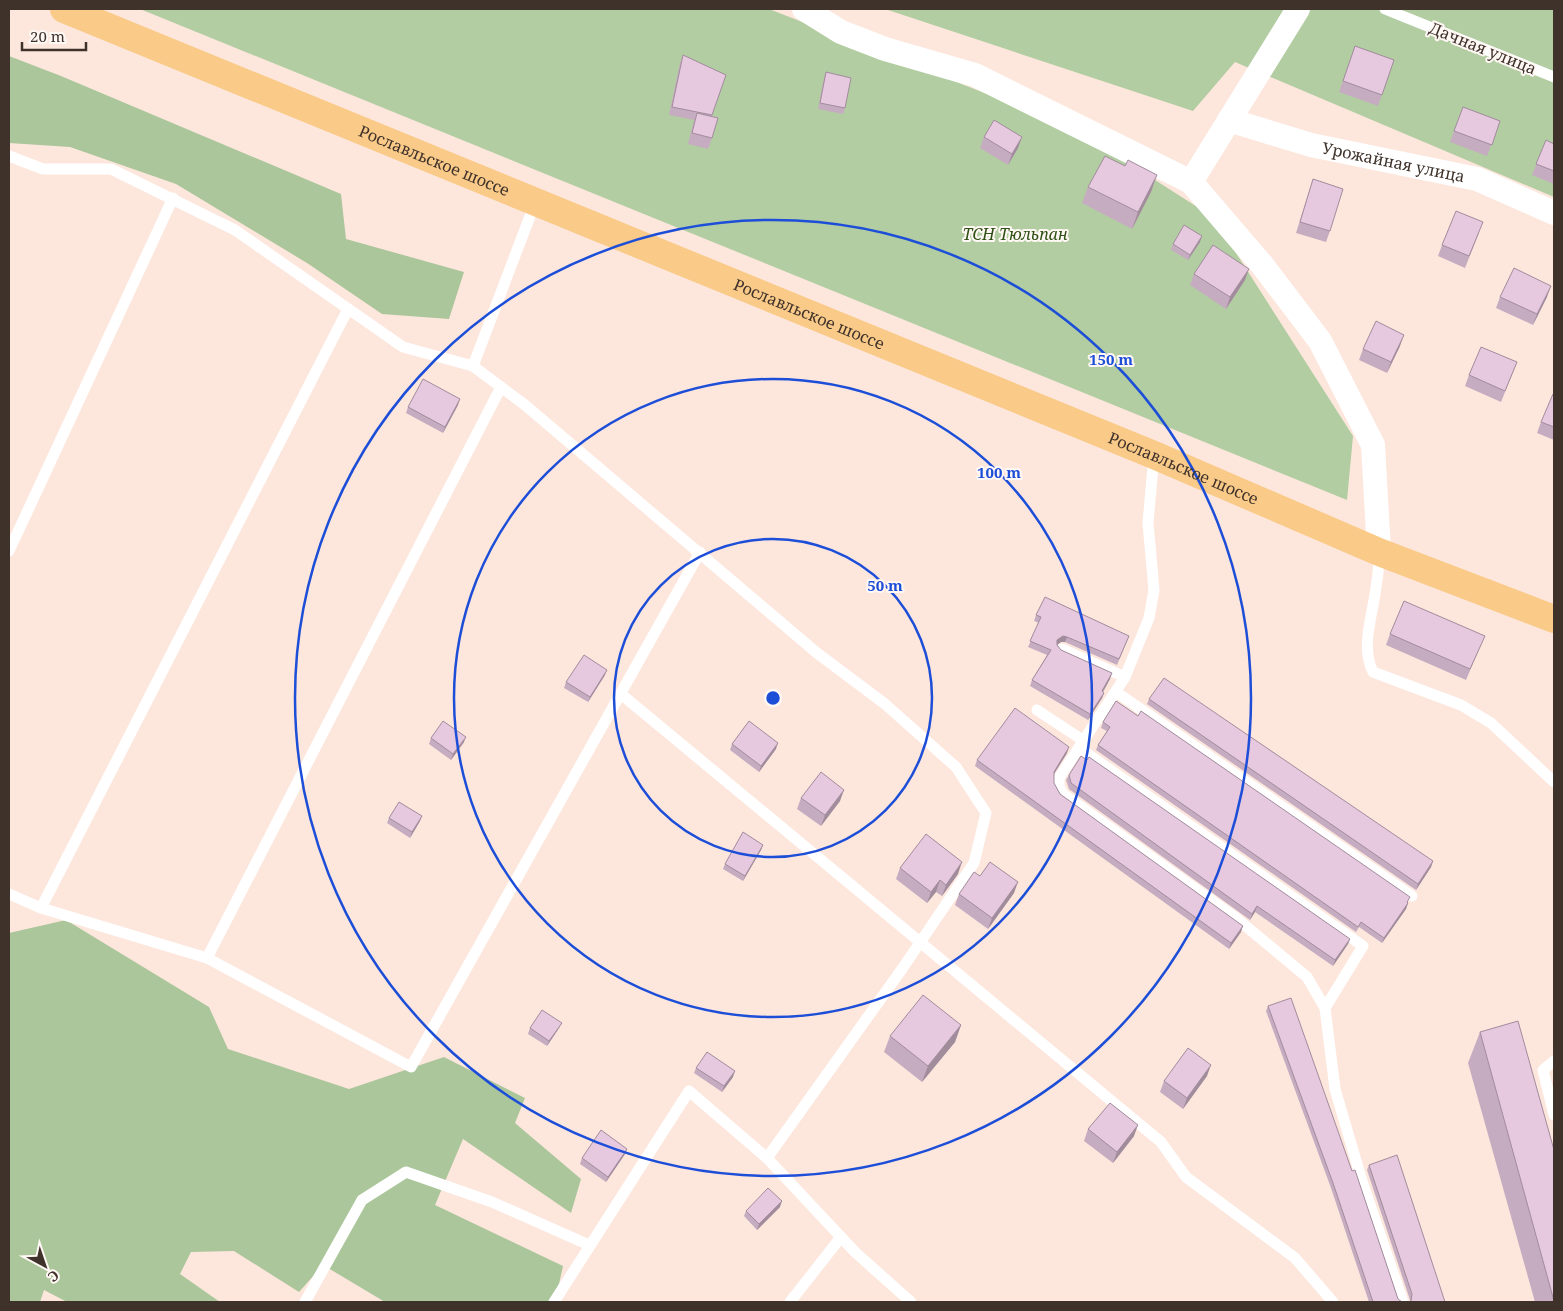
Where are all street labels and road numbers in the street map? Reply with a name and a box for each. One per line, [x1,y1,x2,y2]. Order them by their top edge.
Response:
street label: Дачная улица [1426,17,1540,79]
street label: Рославльское шоссе [356,120,513,201]
street label: Урожайная улица [1320,137,1467,187]
street label: Рославльское шоссе [730,273,888,355]
street label: Рославльское шоссе [1105,427,1262,510]

